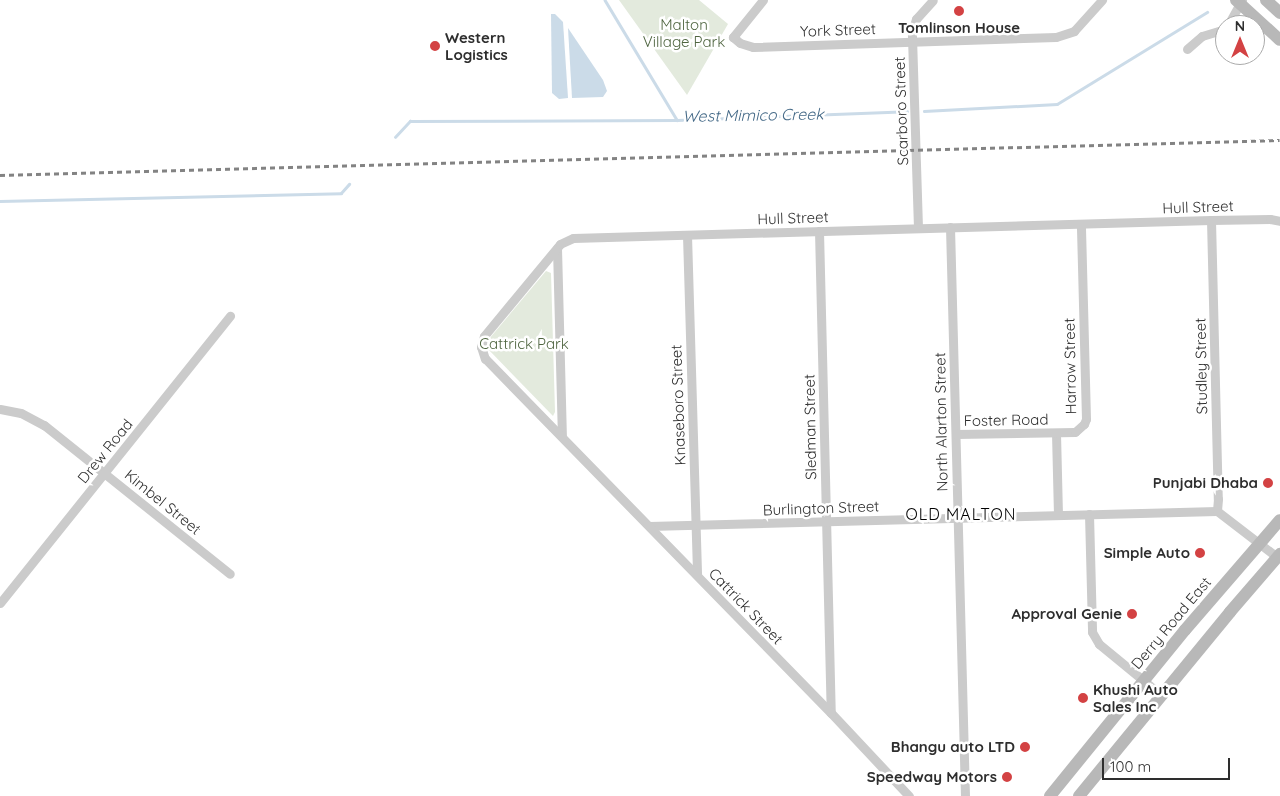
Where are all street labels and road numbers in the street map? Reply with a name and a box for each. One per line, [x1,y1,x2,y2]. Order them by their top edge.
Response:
street label: York Street [800,20,876,40]
street label: Scarboro Street [890,56,912,166]
street label: Hull Street [1162,197,1234,217]
street label: Hull Street [757,208,829,228]
street label: Harrow Street [1060,318,1080,414]
street label: Studley Street [1191,318,1211,414]
street label: Knaseboro Street [667,344,689,466]
street label: North Alarton Street [931,352,951,492]
street label: Sledman Street [800,374,820,480]
street label: Foster Road [963,410,1049,430]
street label: Drew Road [74,415,136,487]
street label: Kimbel Street [121,466,205,538]
street label: Burlington Street [762,497,880,519]
street label: Cattrick Street [705,564,787,648]
street label: Derry Road East [1127,573,1215,673]

